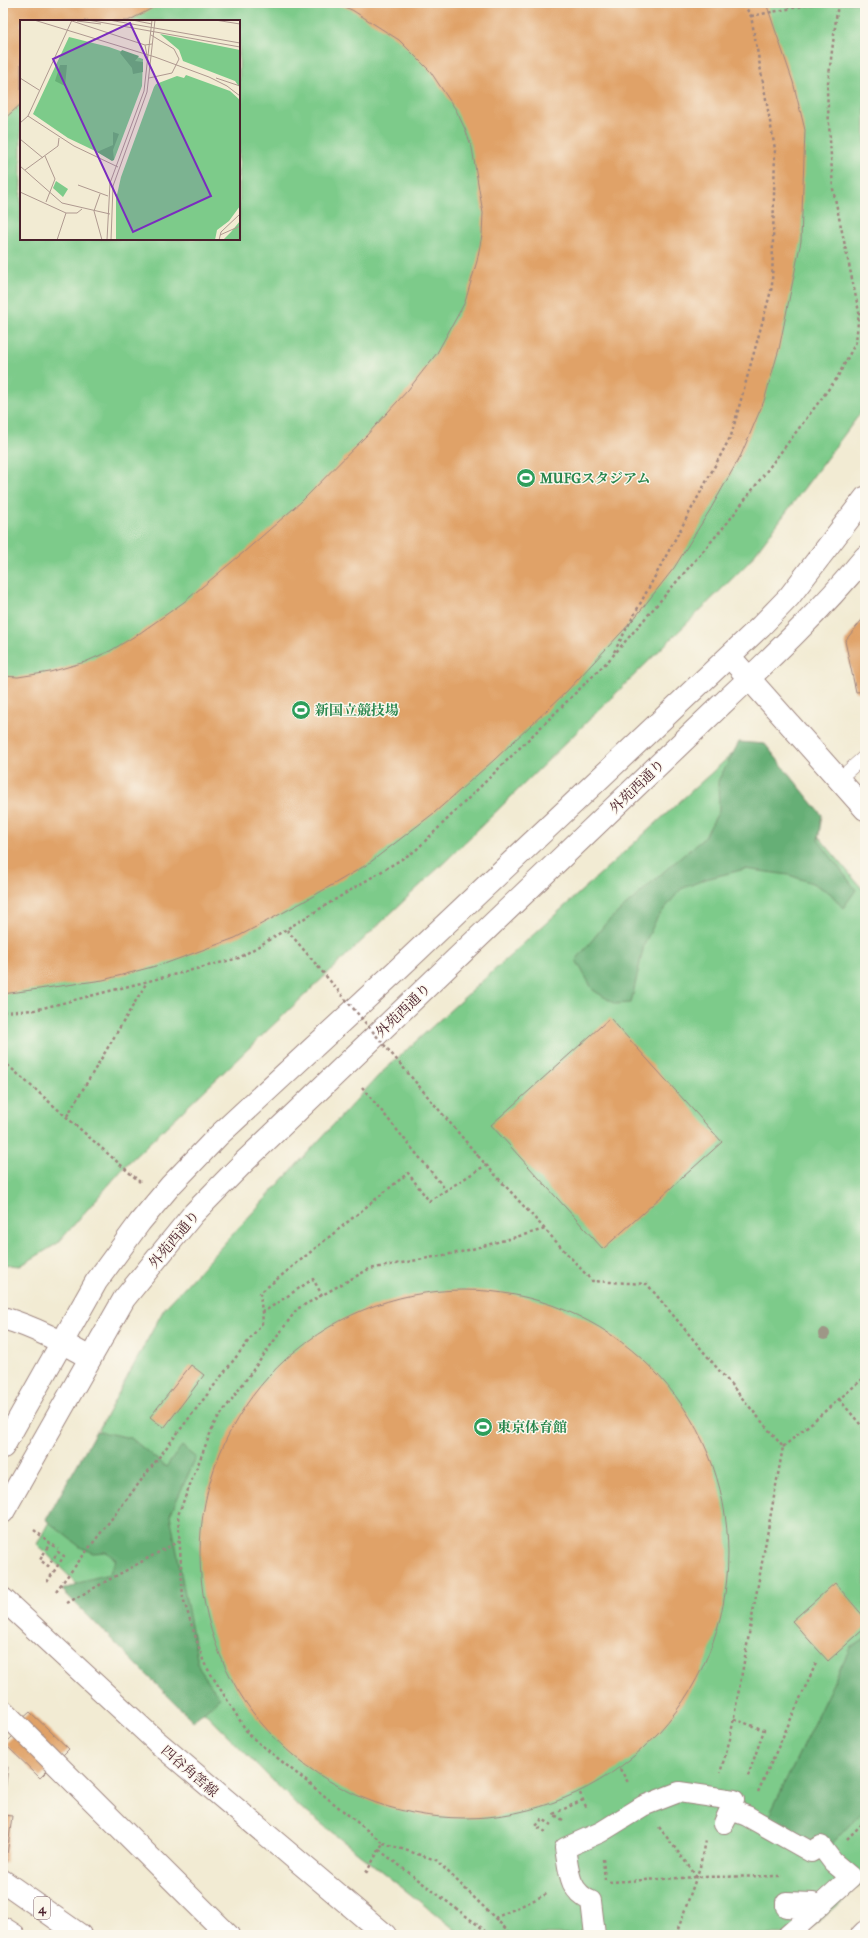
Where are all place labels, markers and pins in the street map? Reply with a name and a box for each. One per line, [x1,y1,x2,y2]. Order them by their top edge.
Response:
sports icon: MUFGスタジアム [515,467,537,489]
place label: MUFGスタジアム [539,470,650,487]
sports icon: 新国立競技場 [290,699,312,721]
place label: 新国立競技場 [315,702,399,719]
sports icon: 東京体育館 [472,1416,494,1438]
place label: 東京体育館 [497,1419,567,1436]

